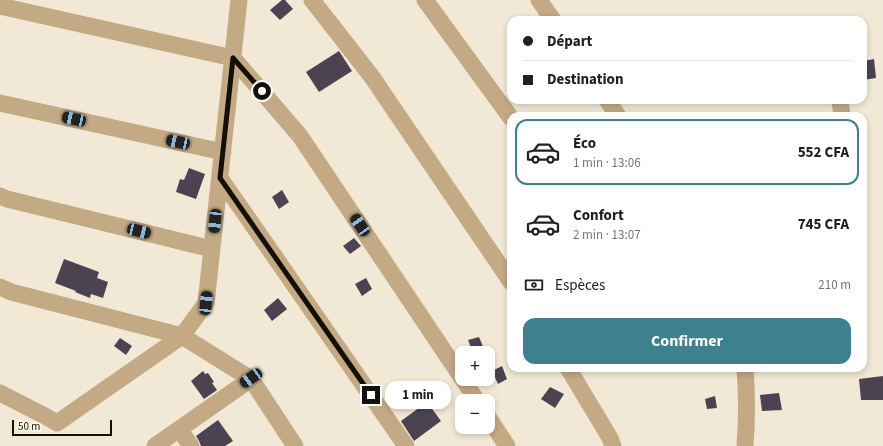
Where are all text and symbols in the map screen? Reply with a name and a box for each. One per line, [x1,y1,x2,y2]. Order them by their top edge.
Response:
text: Départ [547,31,592,52]
text: Destination [547,69,624,90]
route start [253,82,271,100]
car [61,111,87,127]
text: Éco [573,133,596,154]
car [165,134,191,150]
icon: car [525,134,561,170]
text: 552 CFA [798,142,849,163]
text: 1 min · 13:06 [573,154,641,172]
text: Confort [573,205,624,226]
icon: car [525,206,561,242]
car [208,208,222,234]
car [348,212,372,238]
text: 745 CFA [798,214,849,235]
car [126,222,152,240]
text: 2 min · 13:07 [573,226,641,244]
icon: cash [523,274,545,296]
text: Espèces [555,275,605,296]
text: 210 m [818,276,851,294]
car [199,290,213,316]
button: Confirmer [523,318,851,364]
map controls [455,346,495,434]
button: + [455,346,495,386]
car [238,366,264,390]
callout: 1 min [385,381,451,409]
route end [362,386,380,404]
text: 1 min [402,386,434,404]
button: − [455,394,495,434]
scale bar [12,418,112,437]
text: 50 m [18,419,40,434]

